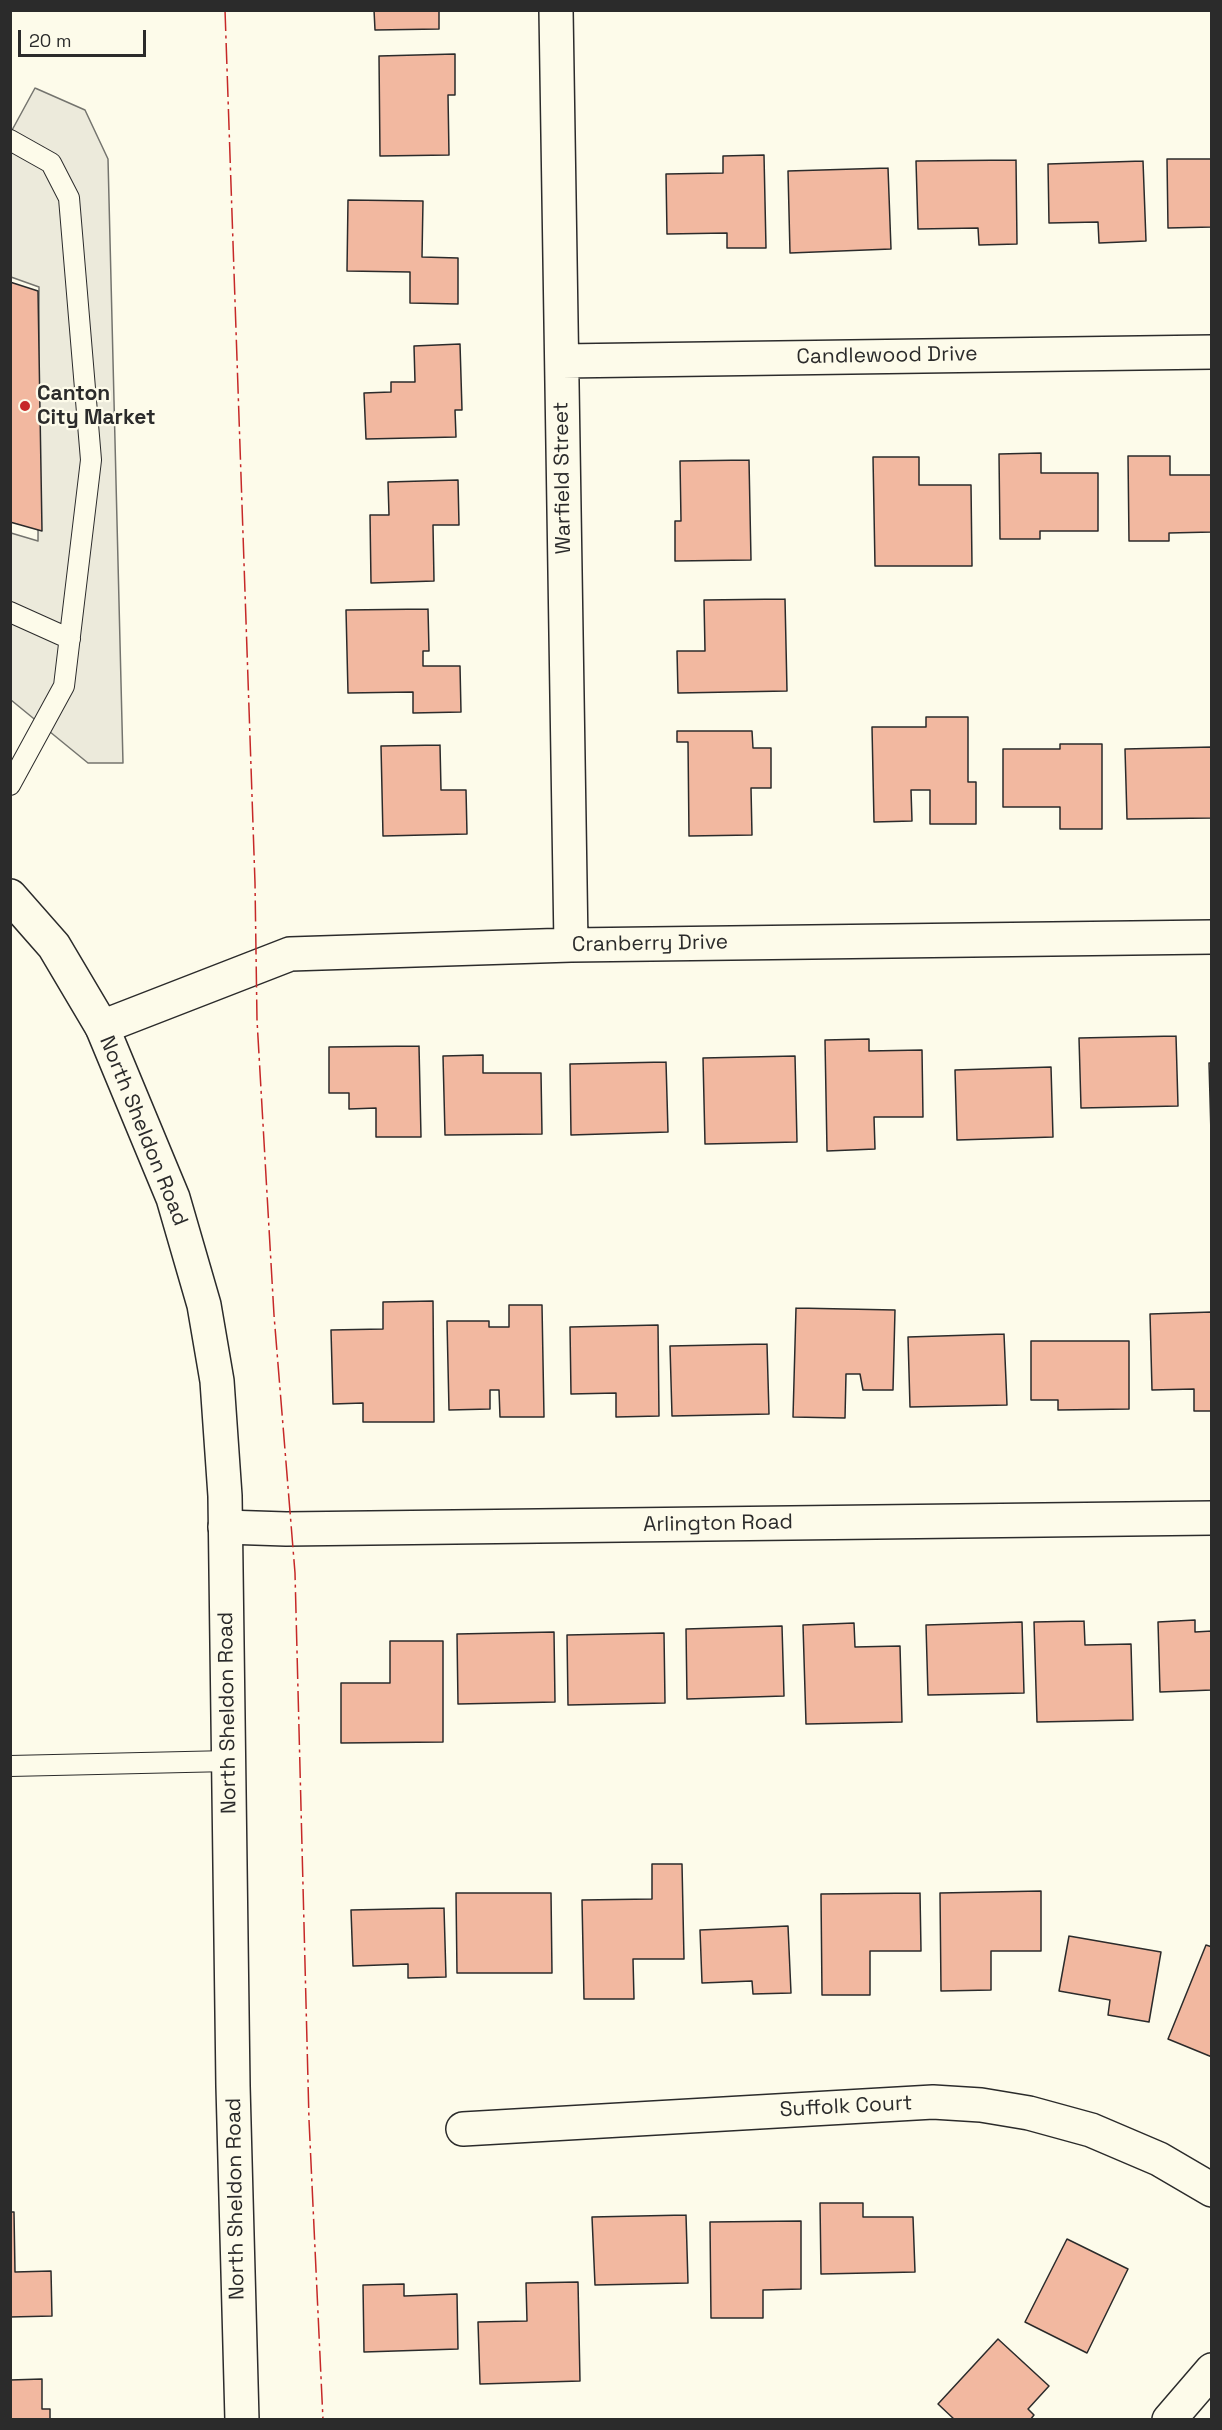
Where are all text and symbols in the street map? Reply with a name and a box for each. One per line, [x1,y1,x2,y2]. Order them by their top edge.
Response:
scale bar [21,18,148,56]
text: 20 m [29,29,72,52]
street label: Candlewood Drive [796,342,978,370]
place label: Canton City Market [37,381,156,431]
marker: Canton City Market [18,399,32,413]
street label: Warfield Street [549,401,577,555]
street label: Cranberry Drive [572,930,728,958]
street label: North Sheldon Road [93,1032,193,1230]
street label: Arlington Road [643,1510,793,1538]
street label: North Sheldon Road [214,1612,242,1814]
street label: Suffolk Court [779,2091,913,2123]
street label: North Sheldon Road [222,2098,250,2300]

